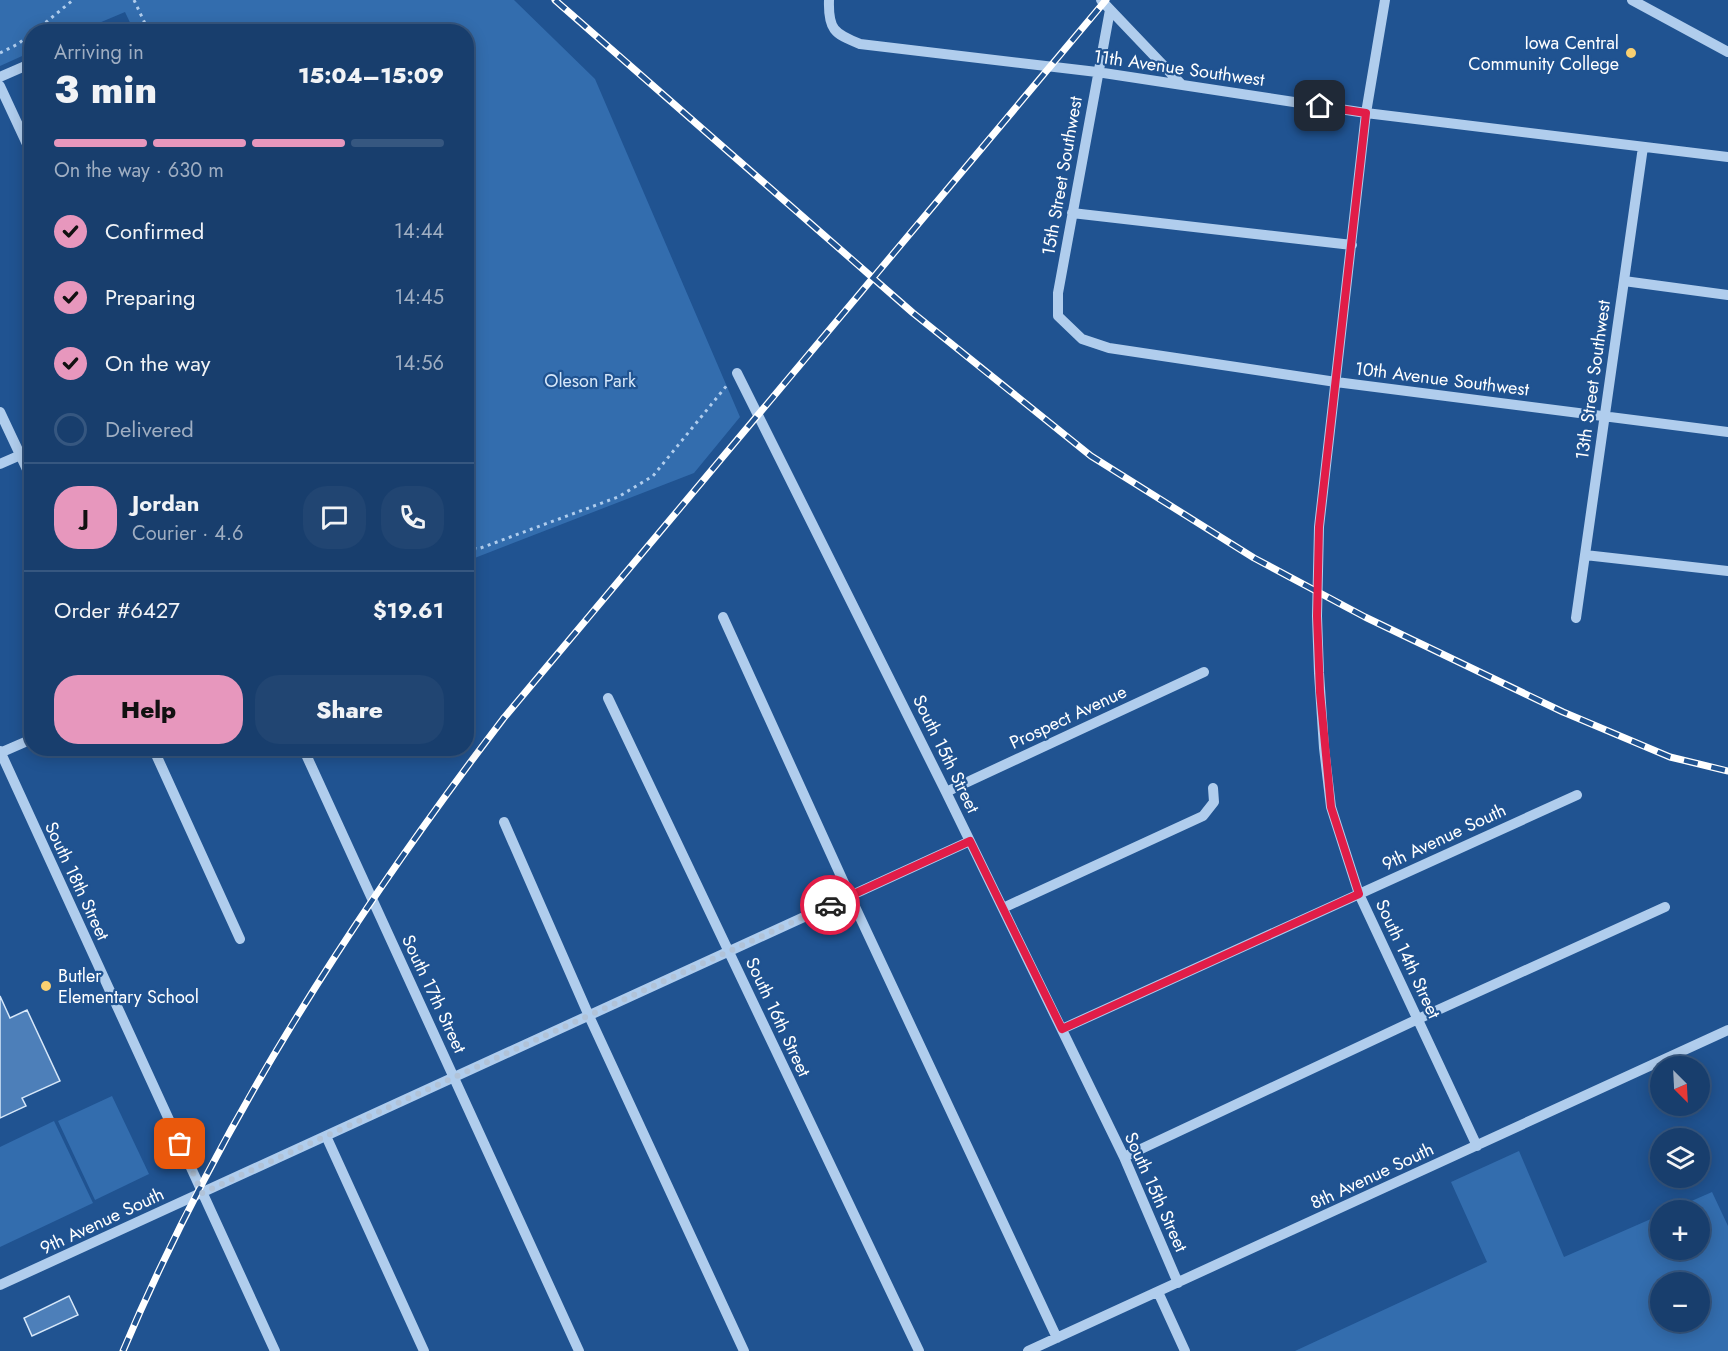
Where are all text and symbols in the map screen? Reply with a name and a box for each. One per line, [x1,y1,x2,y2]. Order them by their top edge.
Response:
place label: Iowa Central Community College [1468,30,1619,77]
text: Arriving in [54,38,144,67]
street label: 11th Avenue Southwest [1092,43,1267,93]
marker: Iowa Central Community College [1624,46,1638,60]
text: 15:04–15:09 [298,59,444,91]
text: 3 min [54,61,157,118]
pin [1294,80,1345,131]
icon: home [1303,89,1336,122]
street label: 15th Street Southwest [1035,94,1089,258]
text: On the way · 630 m [54,156,224,185]
icon: check [54,215,87,248]
text: Confirmed [105,215,204,247]
text: 14:44 [394,217,444,246]
icon: check [54,281,87,314]
text: Preparing [105,281,196,313]
text: 14:45 [394,283,444,312]
street label: 13th Street Southwest [1569,298,1617,462]
icon: check [54,347,87,380]
text: On the way [105,347,210,379]
text: 14:56 [395,349,444,378]
street label: 10th Avenue Southwest [1353,355,1531,403]
park label: Oleson Park [544,368,636,394]
text: Delivered [105,413,194,445]
button: chat [303,486,366,549]
button: phone [381,486,444,549]
text: Jordan [132,487,199,519]
text: J [82,501,89,533]
text: Courier · 4.6 [132,519,244,548]
text: Order #6427 [54,594,180,626]
text: $19.61 [373,594,444,626]
button: Help [54,675,243,744]
button: Share [255,675,444,744]
street label: Prospect Avenue [1005,679,1131,755]
street label: South 15th Street [906,690,986,818]
street label: 9th Avenue South [1378,797,1510,877]
street label: South 18th Street [38,817,116,945]
courier [800,875,860,935]
icon: car [814,889,847,922]
street label: South 14th Street [1369,895,1447,1024]
street label: South 17th Street [395,931,473,1058]
street label: South 16th Street [739,953,817,1082]
place label: Butler Elementary School [58,963,199,1010]
marker: Butler Elementary School [39,979,53,993]
north arrow [1650,1056,1710,1116]
map controls [1650,1056,1710,1332]
pin [154,1118,205,1169]
icon: bag [163,1127,196,1160]
street label: South 15th Street [1118,1128,1194,1257]
button: layers [1650,1128,1710,1188]
street label: 8th Avenue South [1306,1136,1438,1216]
street label: 9th Avenue South [36,1181,168,1261]
button: + [1650,1200,1710,1260]
button: − [1650,1272,1710,1332]

